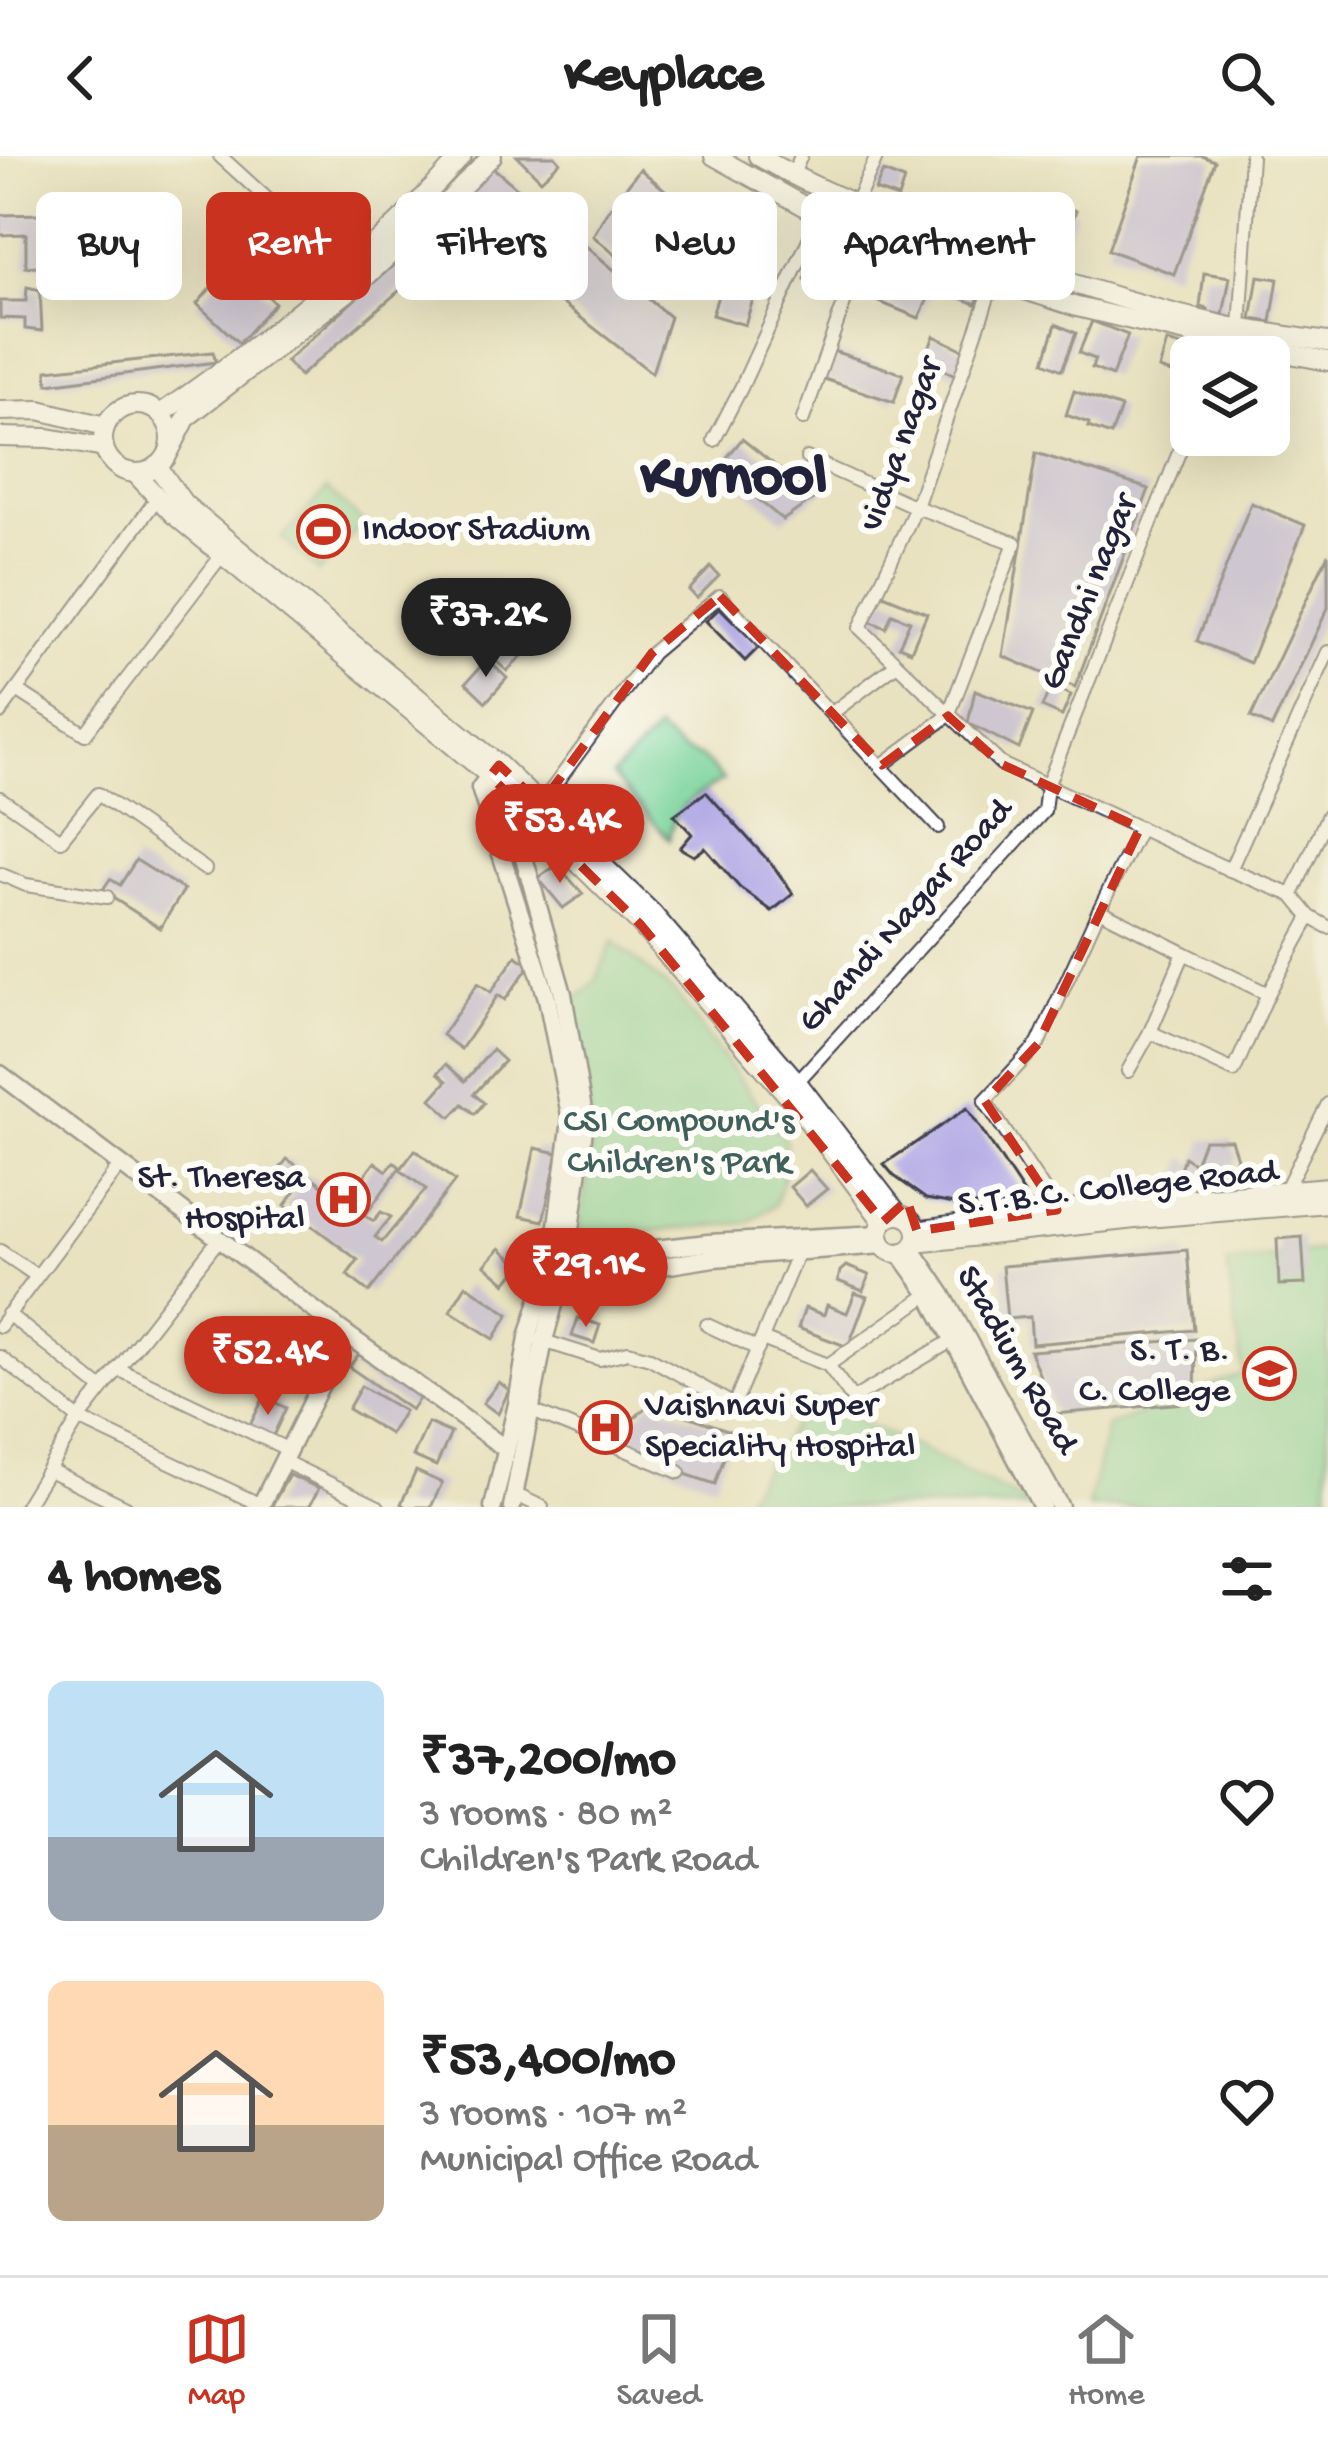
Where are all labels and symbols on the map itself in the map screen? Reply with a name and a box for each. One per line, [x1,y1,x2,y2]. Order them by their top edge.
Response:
street label: vidya nagar [852,349,955,538]
district label: Kurnool [640,446,827,516]
street label: Gandhi nagar [1032,486,1151,697]
sports icon: Indoor Stadium [295,503,351,559]
place label: Indoor Stadium [362,510,590,553]
pin: ₹37.2K [388,578,584,680]
pin: ₹53.4K [462,784,658,886]
street label: Ghandi Nagar Road [791,789,1025,1043]
park label: CSI Compound's Children's Park [563,1102,796,1186]
street label: S.T.B.C. College Road [956,1152,1283,1228]
place label: St. Theresa Hospital [137,1158,306,1242]
hospital icon: St. Theresa Hospital [316,1172,372,1228]
pin: ₹29.1K [488,1228,684,1330]
street label: Stadium Road [944,1259,1088,1465]
pin: ₹52.4K [170,1316,366,1418]
place label: S. T. B. C. College [1079,1331,1230,1415]
school or university icon: S. T. B. C. College [1241,1345,1297,1401]
place label: Vaishnavi Super Speciality Hospital [644,1386,915,1470]
hospital icon: Vaishnavi Super Speciality Hospital [578,1400,634,1456]

